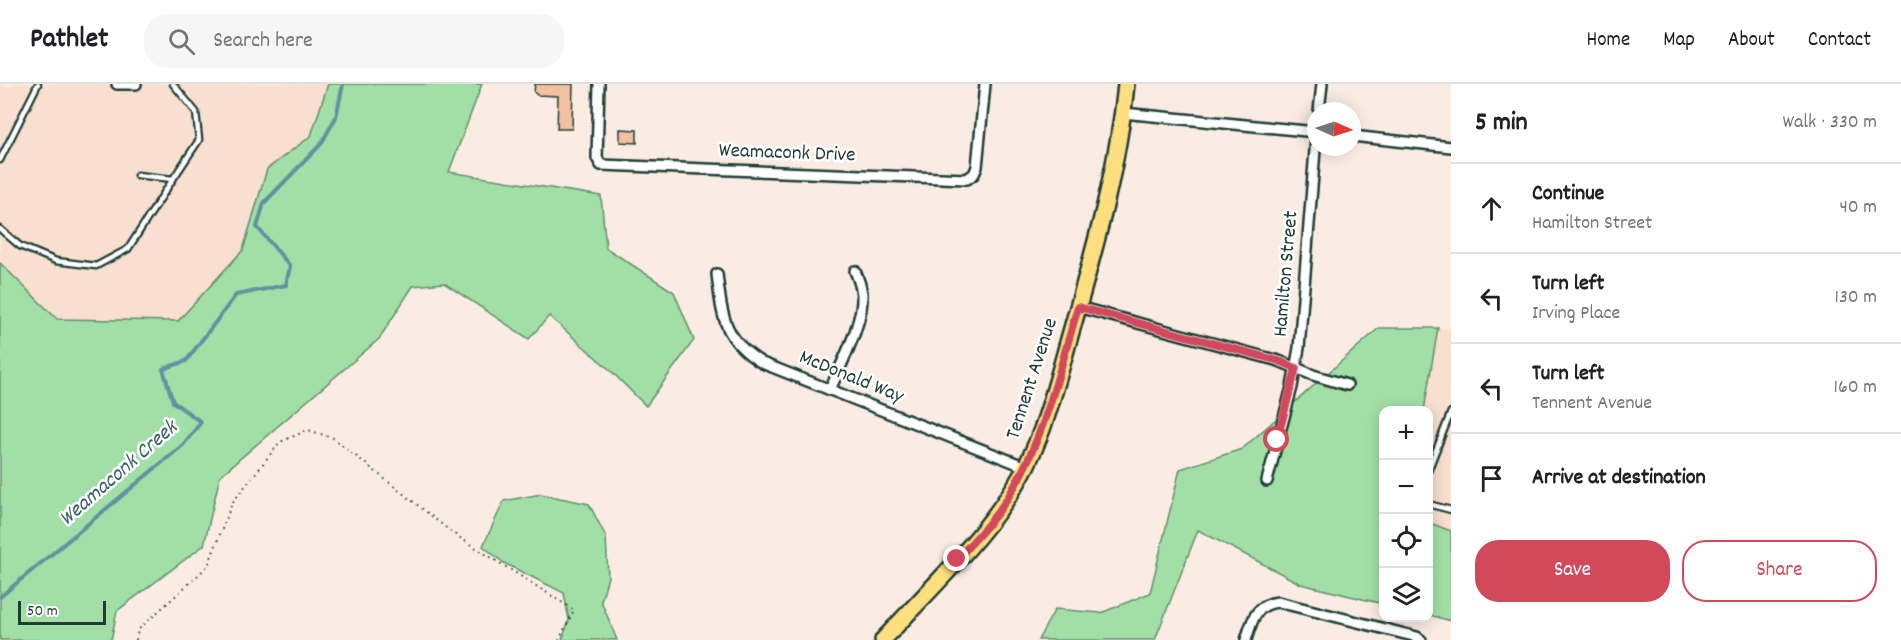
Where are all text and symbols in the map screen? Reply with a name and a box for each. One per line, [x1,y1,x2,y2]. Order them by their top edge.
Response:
search box [144,14,564,68]
text: Pathlet [30,21,108,61]
icon: search [165,25,198,58]
text: Search here [213,26,313,57]
text: Home [1586,26,1630,56]
text: Map [1663,26,1695,56]
text: About [1728,26,1775,56]
text: Contact [1808,26,1871,56]
north arrow [1307,102,1361,156]
text: 5 min [1475,105,1528,142]
text: Walk · 330 m [1782,109,1877,137]
street label: Weamaconk Drive [718,137,856,171]
text: Continue [1532,179,1604,210]
icon: ahead [1475,192,1508,225]
text: 40 m [1839,194,1877,222]
street label: Hamilton Street [1267,209,1307,338]
text: Hamilton Street [1532,210,1652,238]
text: Turn left [1532,269,1604,300]
icon: left [1475,282,1508,315]
text: 130 m [1835,284,1877,312]
text: Irving Place [1532,300,1620,328]
street label: Tennent Avenue [999,314,1067,444]
street label: McDonald Way [794,343,908,413]
text: Turn left [1532,359,1604,390]
icon: left [1475,372,1508,405]
text: 160 m [1834,374,1877,402]
text: Tennent Avenue [1532,390,1652,418]
map controls [1379,406,1433,622]
button: + [1379,406,1433,460]
water label: Weamaconk Creek [53,412,187,534]
route start [1263,426,1289,452]
button: − [1379,460,1433,514]
icon: arrive [1475,462,1508,495]
text: Arrive at destination [1532,463,1706,494]
button: locate [1379,514,1433,568]
button: Save [1475,540,1670,602]
button: Share [1682,540,1877,602]
route end [943,545,969,571]
button: layers [1379,568,1433,622]
scale bar [18,598,106,626]
text: 50 m [27,600,58,623]

